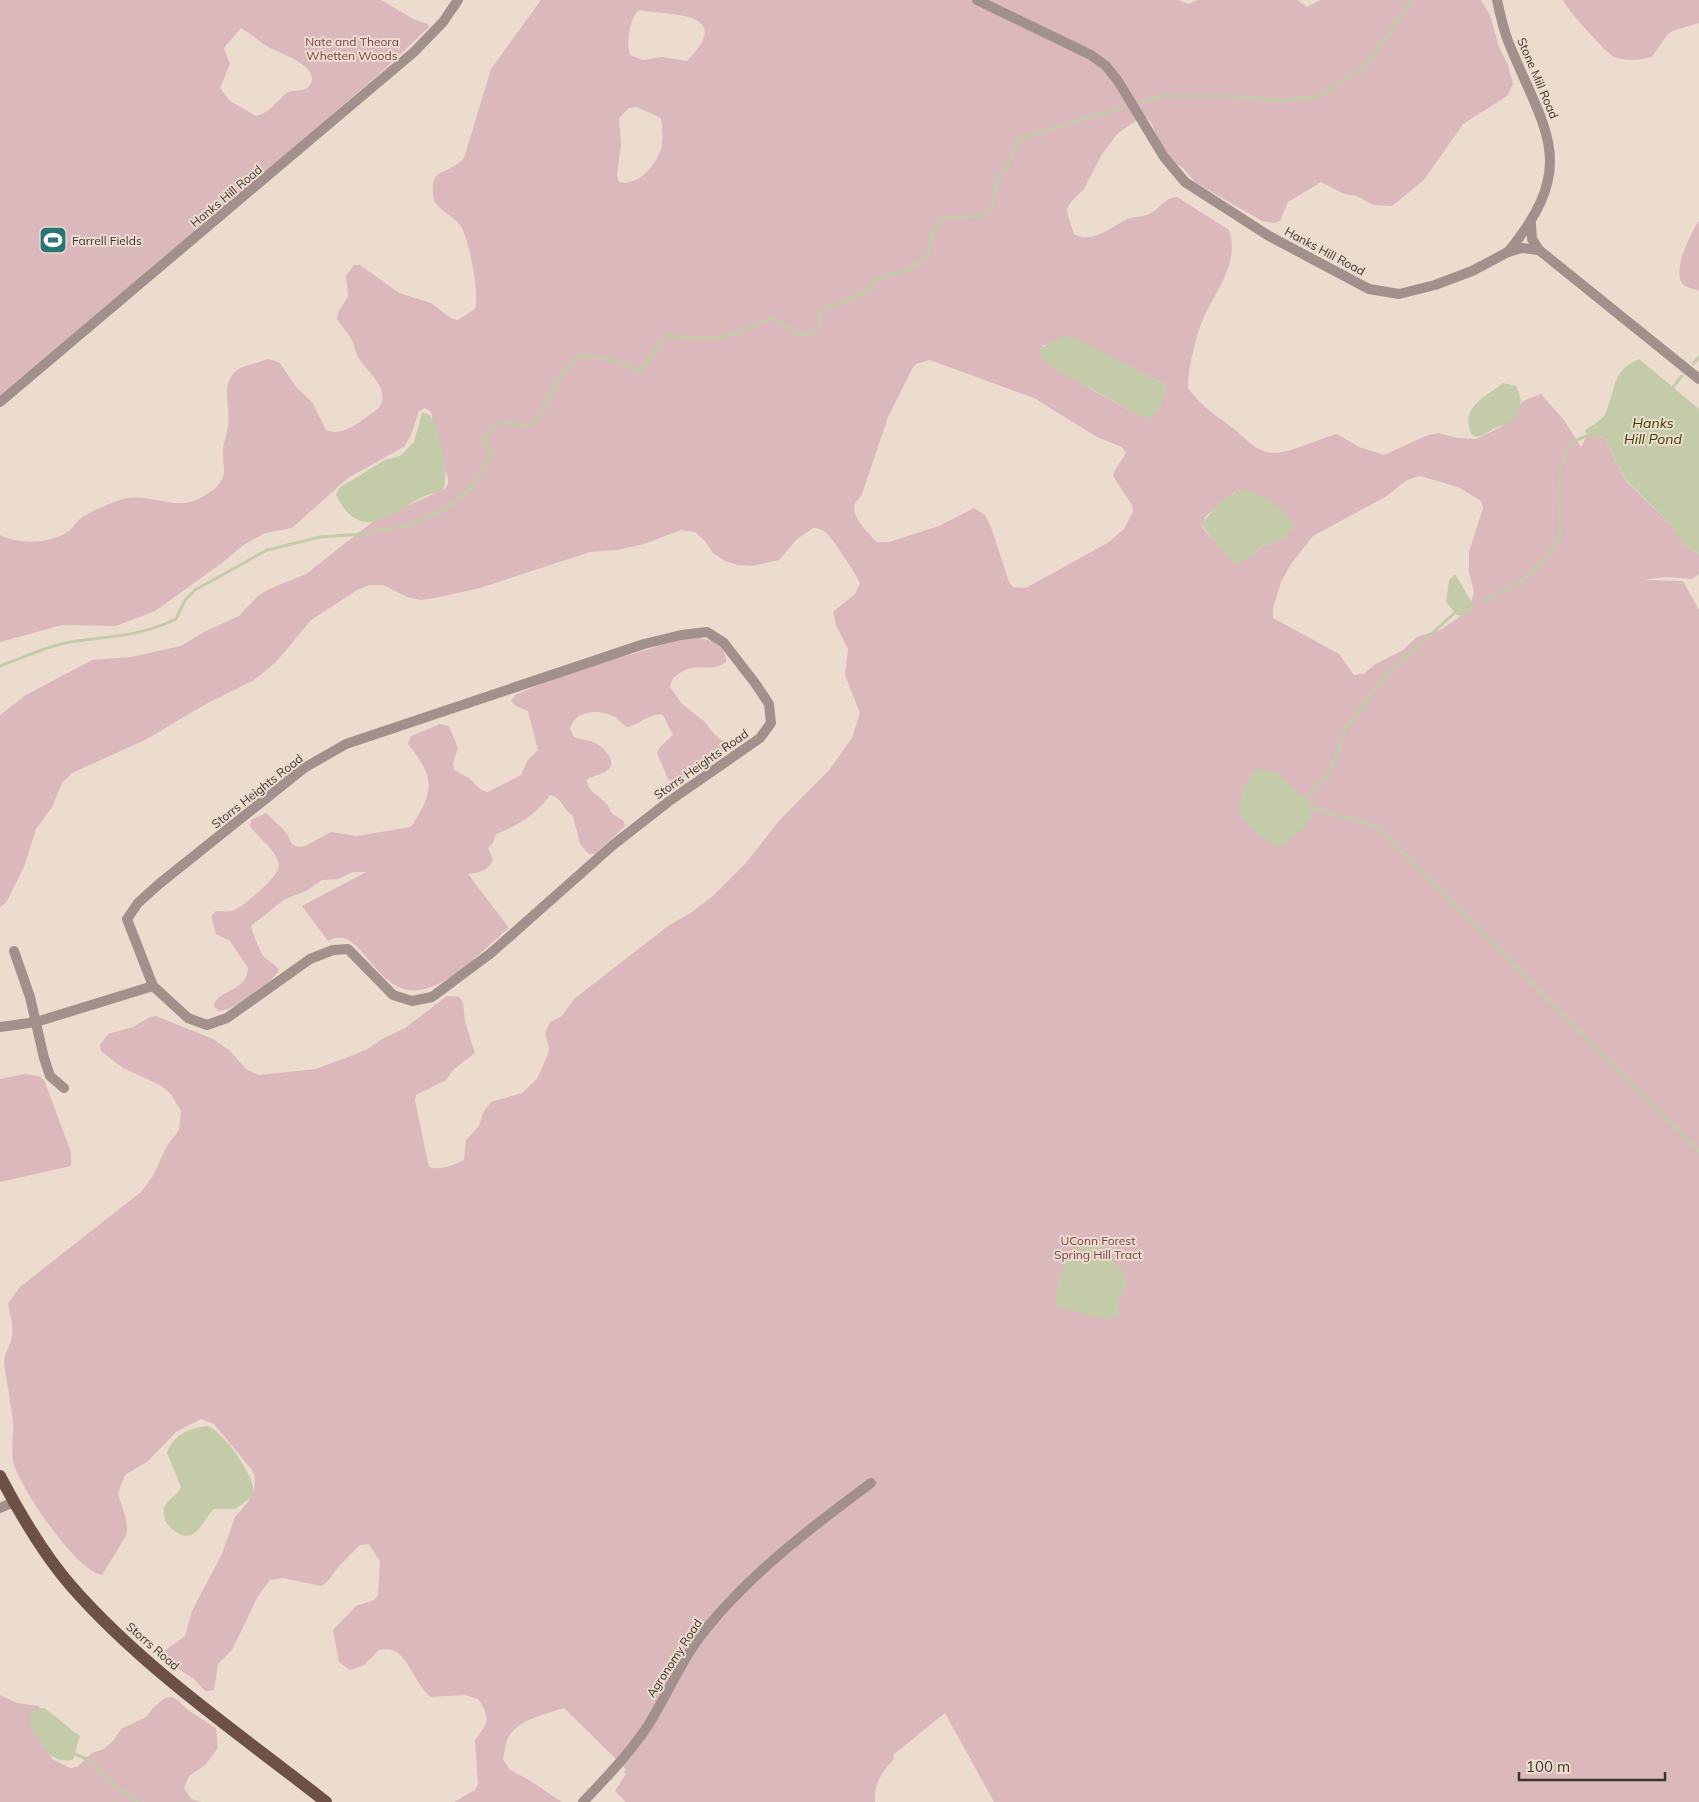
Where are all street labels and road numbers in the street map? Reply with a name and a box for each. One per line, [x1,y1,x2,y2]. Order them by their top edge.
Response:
street label: Stone Mill Road [1514,35,1562,121]
street label: Hanks Hill Road [187,162,265,230]
street label: Hanks Hill Road [1282,224,1368,278]
street label: Storrs Heights Road [651,726,751,802]
street label: Storrs Heights Road [208,751,306,831]
street label: Agronomy Road [643,1616,705,1700]
street label: Storrs Road [123,1619,183,1673]

